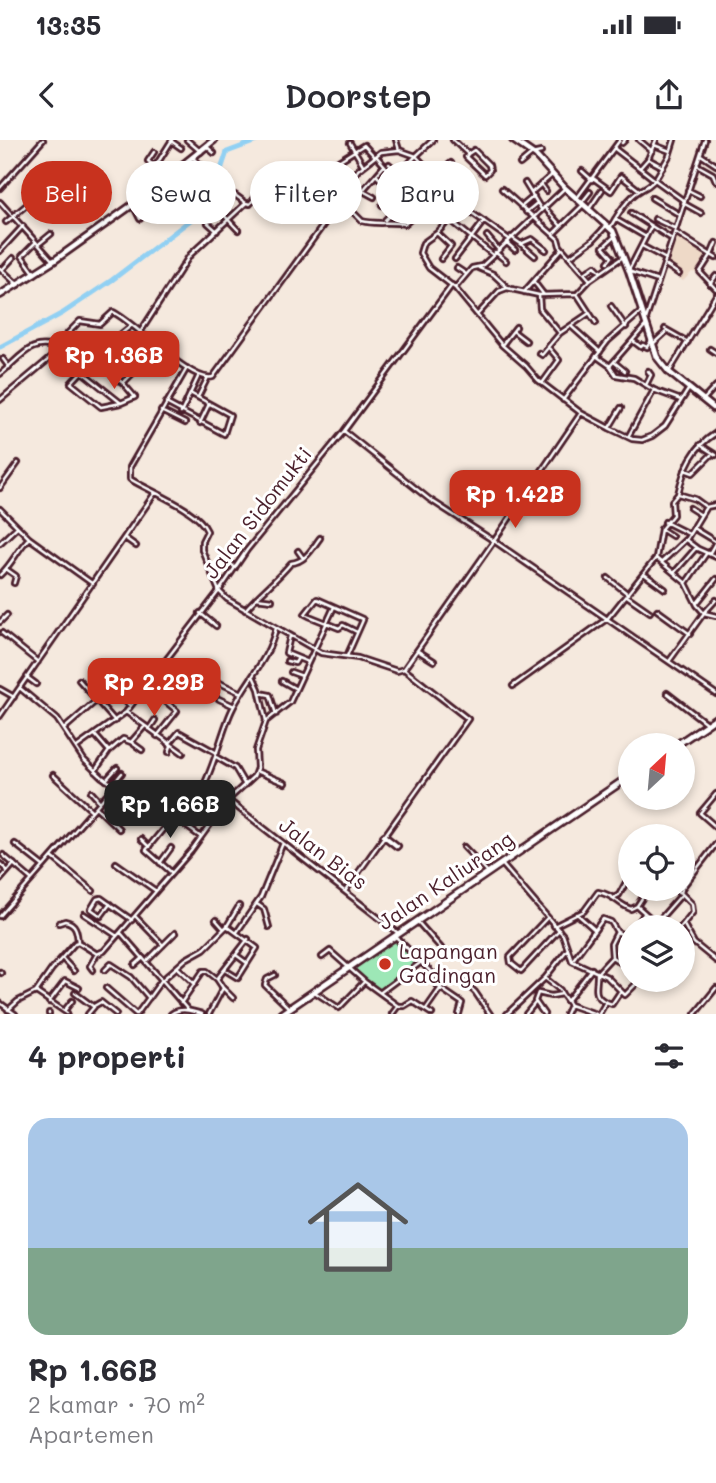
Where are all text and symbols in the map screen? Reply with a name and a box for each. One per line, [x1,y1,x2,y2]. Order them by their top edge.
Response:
text: 13:35 [35,8,101,42]
text: Doorstep [284,74,432,116]
icon: back [28,76,66,114]
icon: share [650,76,688,114]
chip: Beli [21,161,112,224]
chip: Sewa [126,161,236,224]
chip: Filter [250,161,362,224]
chip: Baru [376,161,479,224]
pin: Rp 1.36B [42,331,186,391]
text: Rp 1.36B [64,339,164,369]
street label: Jalan Sidomukti [197,441,317,584]
pin: Rp 1.42B [443,470,587,530]
text: Rp 1.42B [466,478,564,508]
pin: Rp 2.29B [82,658,226,718]
text: Rp 2.29B [104,666,204,696]
north arrow [618,733,695,810]
map controls [618,733,695,992]
pin: Rp 1.66B [98,780,242,840]
text: Rp 1.66B [120,788,220,818]
street label: Jalan Bias [274,811,374,895]
street label: Jalan Kaliurang [372,824,518,935]
button: locate [618,824,695,901]
button: layers [618,915,695,992]
place label: Lapangan Gadingan [399,937,498,988]
marker: Lapangan Gadingan [377,956,393,972]
text: 4 properti [28,1036,186,1076]
icon: filters [650,1037,688,1075]
icon: home [295,1164,421,1290]
text: Rp 1.66B [28,1349,158,1389]
text: 2 kamar · 70 m² [28,1389,205,1419]
text: Apartemen [28,1419,154,1449]

